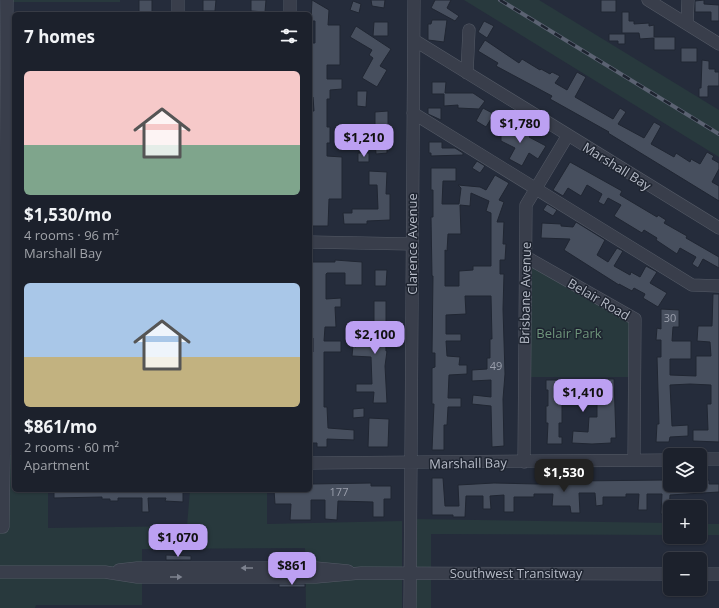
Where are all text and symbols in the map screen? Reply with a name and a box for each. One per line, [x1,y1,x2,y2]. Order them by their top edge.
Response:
text: 7 homes [24,25,95,48]
icon: filters [278,25,300,47]
icon: home [126,97,198,169]
pin: $1,780 [487,110,553,144]
text: $1,780 [500,114,540,132]
pin: $1,210 [331,124,397,158]
text: $1,210 [344,128,384,146]
street label: Marshall Bay [579,138,655,194]
street label: Clarence Avenue [403,193,421,295]
text: $1,530/mo [24,203,112,226]
text: 4 rooms · 96 m² [24,226,119,244]
street label: Brisbane Avenue [515,242,535,344]
text: Marshall Bay [24,244,102,262]
street label: Belair Road [565,274,633,324]
icon: home [126,309,198,381]
house number: 30 [664,310,676,325]
pin: $2,100 [342,321,408,355]
park label: Belair Park [536,324,602,342]
text: $2,100 [355,325,395,343]
house number: 49 [490,358,502,373]
pin: $1,410 [550,379,616,413]
text: $1,410 [563,383,603,401]
text: $861/mo [24,415,97,438]
text: 2 rooms · 60 m² [24,438,119,456]
map controls [663,448,707,596]
button: layers [663,448,707,492]
street label: Marshall Bay [429,453,507,473]
text: Apartment [24,456,89,474]
pin: $1,530 [531,459,597,493]
text: $1,530 [544,463,584,481]
house number: 177 [330,484,348,499]
button: + [663,500,707,544]
pin: $1,070 [145,524,211,558]
text: $1,070 [158,528,198,546]
pin: $861 [268,552,316,586]
button: − [663,552,707,596]
text: $861 [277,556,307,574]
street label: Southwest Transitway [450,564,583,582]
one-way arrow [240,565,253,571]
one-way arrow [170,574,183,580]

